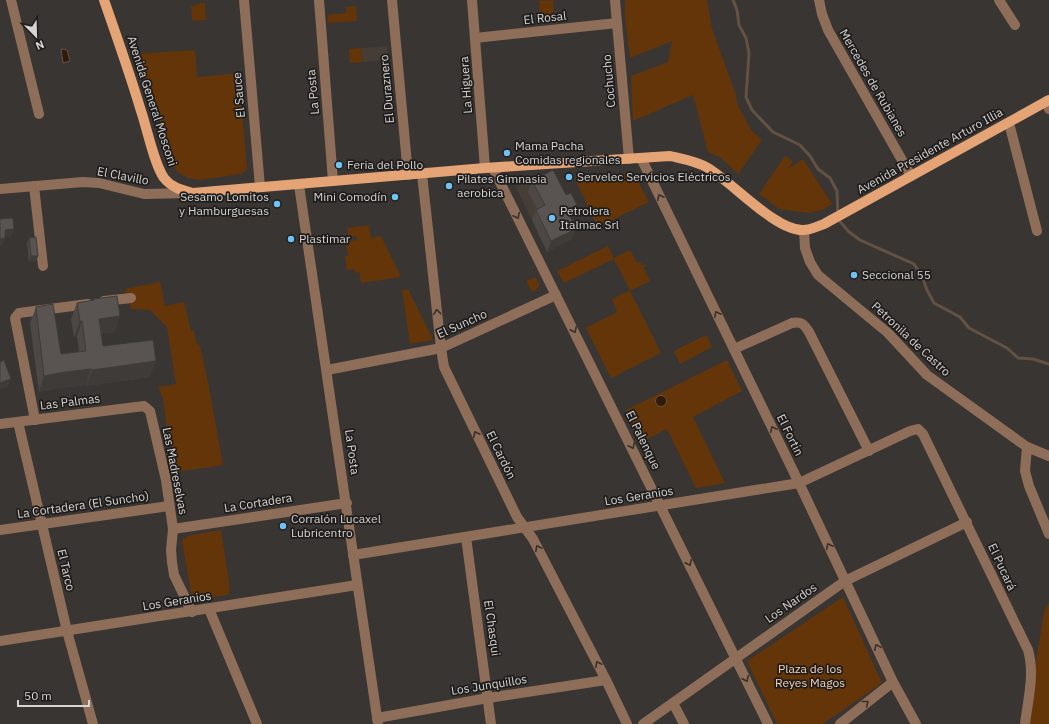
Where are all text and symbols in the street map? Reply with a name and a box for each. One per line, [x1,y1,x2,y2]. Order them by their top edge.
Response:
street label: El Rosal [523,8,567,27]
north arrow [16,16,56,56]
street label: Mercedes de Rubianes [836,26,910,139]
street label: Avenida General Mosconi [124,34,181,168]
text: N [33,37,46,53]
street label: El Duraznero [376,54,397,124]
street label: Cochucho [599,54,618,108]
street label: La Higuera [456,55,475,114]
street label: La Posta [303,68,322,115]
street label: El Sauce [229,71,248,119]
street label: Avenida Presidente Arturo Illia [854,104,1006,197]
place label: Mama Pacha Comidas regionales [515,138,621,167]
marker: Mama Pacha Comidas regionales [502,148,512,158]
place label: Feria del Pollo [347,157,424,172]
marker: Feria del Pollo [334,160,344,170]
street label: El Clavillo [96,163,150,188]
place label: Servelec Servicios Eléctricos [577,169,731,184]
place label: Pilates Gimnasia aerobica [457,171,547,200]
marker: Servelec Servicios Eléctricos [564,172,574,182]
marker: Pilates Gimnasia aerobica [444,181,454,191]
place label: Sesamo Lomitos y Hamburguesas [179,189,269,218]
place label: Mini Comodín [313,189,387,204]
marker: Mini Comodín [390,192,400,202]
one-way arrow [657,194,665,201]
marker: Sesamo Lomitos y Hamburguesas [272,199,282,209]
place label: Petrolera Italmac Srl [560,203,619,232]
one-way arrow [512,212,520,219]
marker: Petrolera Italmac Srl [547,213,557,223]
place label: Plastimar [299,231,351,246]
marker: Plastimar [286,234,296,244]
place label: Seccional 55 [862,267,931,282]
marker: Seccional 55 [849,270,859,280]
street label: Petronila de Castro [869,298,954,379]
street label: El Suncho [434,306,489,341]
one-way arrow [432,309,441,315]
one-way arrow [714,311,722,318]
one-way arrow [569,325,576,333]
street label: Las Palmas [39,390,101,413]
street label: El Palenque [623,408,664,472]
street label: El Fortin [774,411,807,458]
street label: Las Madreselvas [160,426,191,516]
one-way arrow [770,426,778,433]
street label: La Posta [342,428,363,476]
street label: El Cardón [483,428,520,481]
one-way arrow [473,431,481,439]
one-way arrow [627,442,634,449]
street label: Los Geranios [603,483,674,508]
street label: La Cortadera (El Suncho) [16,488,150,521]
street label: La Cortadera [223,490,294,515]
place label: Corralón Lucaxel Lubricentro [291,511,381,540]
marker: Corralón Lucaxel Lubricentro [278,521,288,531]
street label: El Pucará [985,541,1020,593]
one-way arrow [826,543,834,550]
one-way arrow [535,545,543,553]
street label: El Tarco [54,547,79,593]
one-way arrow [684,558,692,566]
street label: Los Nardos [762,579,820,626]
street label: Los Geranios [141,588,212,613]
street label: El Chasqui [481,599,504,657]
one-way arrow [874,644,882,651]
one-way arrow [595,661,603,668]
park label: Plaza de los Reyes Magos [775,661,845,690]
street label: Los Junquillos [450,671,528,698]
one-way arrow [741,675,749,683]
scale bar [18,682,89,708]
text: 50 m [24,688,52,703]
one-way arrow [862,701,869,708]

